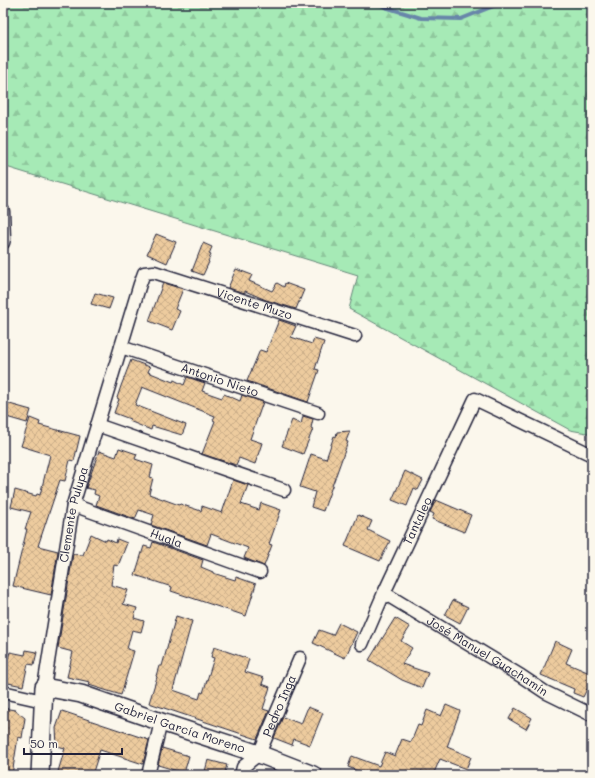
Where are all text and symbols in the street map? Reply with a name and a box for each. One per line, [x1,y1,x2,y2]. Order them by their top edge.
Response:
street label: Vicente Muzo [214,283,294,323]
street label: Antonio Nieto [179,359,261,400]
street label: Clemente Pulupa [55,465,91,564]
street label: Tantaleo [399,494,435,547]
street label: Huala [148,524,185,551]
street label: José Manuel Guachamín [424,612,552,699]
street label: Pedro Inga [258,672,299,739]
street label: Gabriel García Moreno [113,697,247,756]
scale bar [24,730,122,756]
text: 50 m [30,735,58,751]

